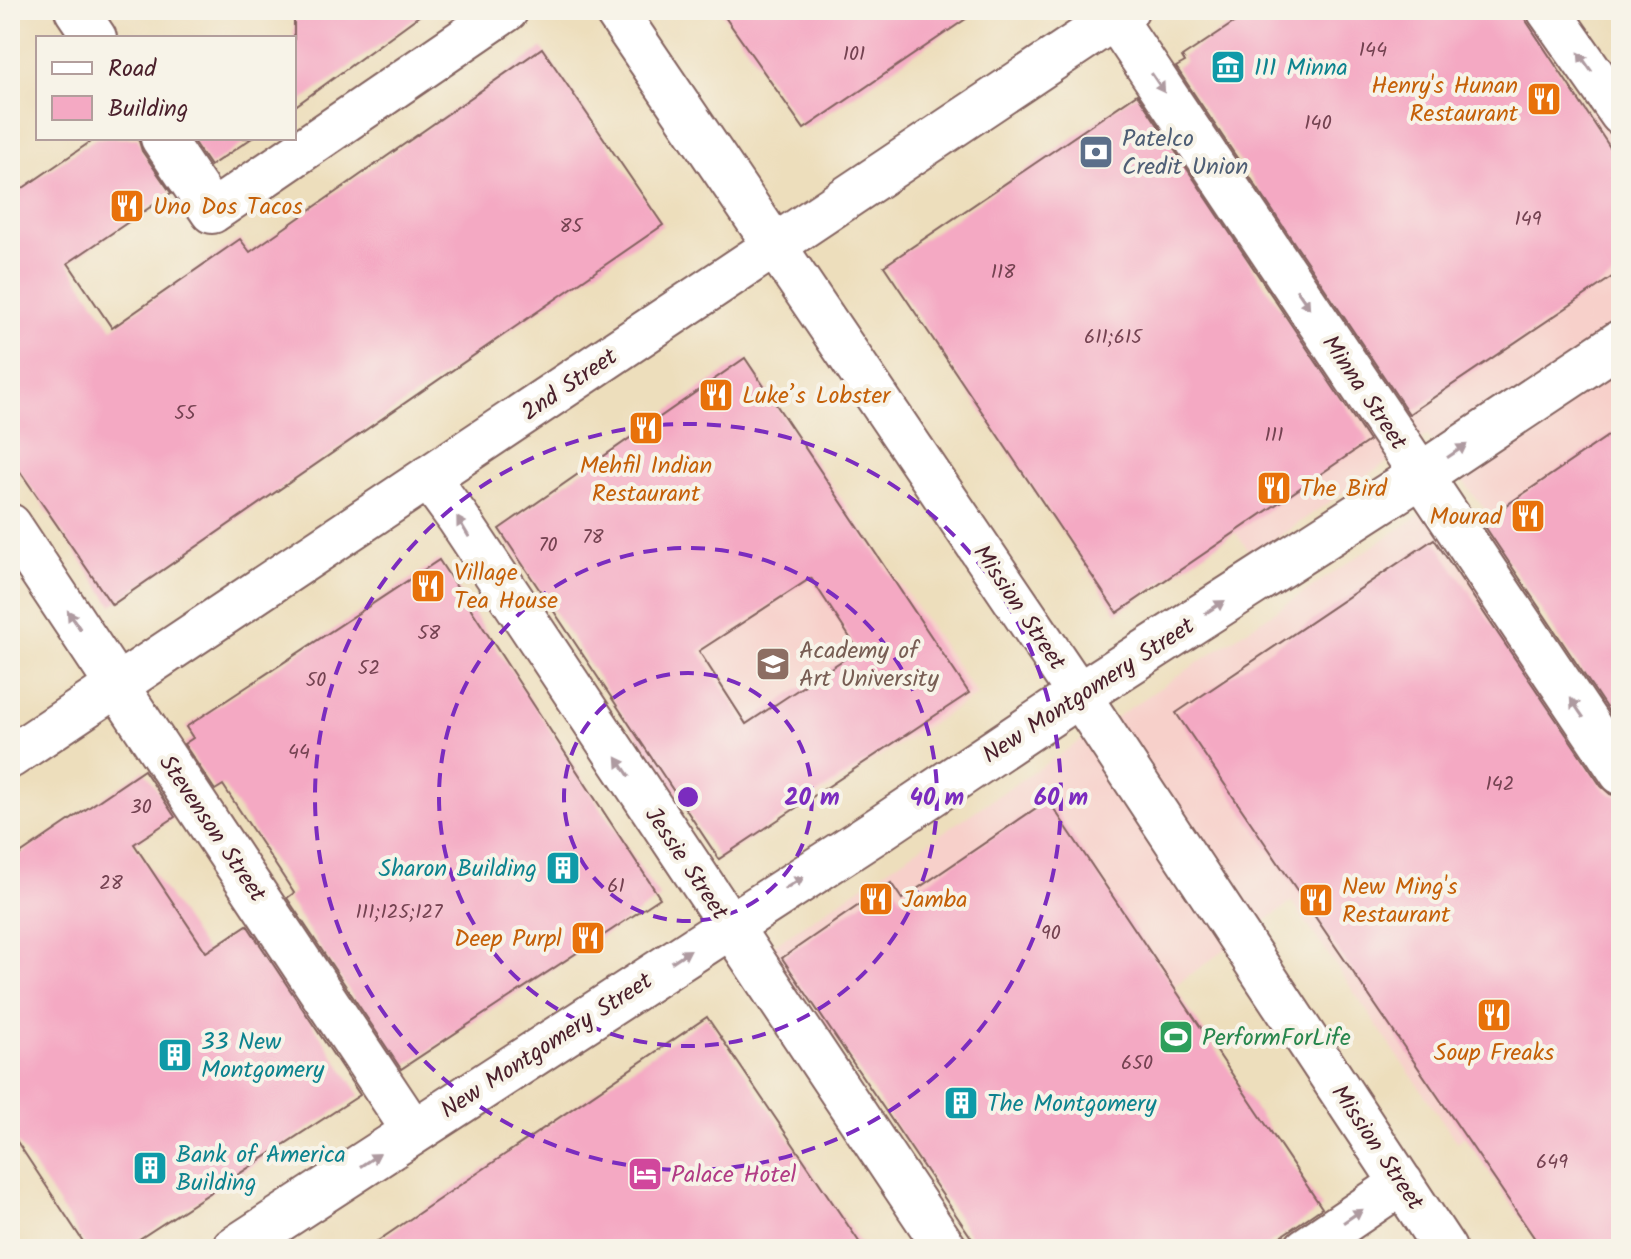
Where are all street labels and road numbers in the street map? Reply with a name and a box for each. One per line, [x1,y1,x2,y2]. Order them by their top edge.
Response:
street label: Minna Street [1311,327,1417,459]
street label: 2nd Street [514,338,627,432]
street label: Mission Street [962,537,1076,679]
street label: New Montgomery Street [975,607,1203,775]
street label: Stevenson Street [148,747,276,911]
street label: Jessie Street [633,799,739,929]
street label: New Montgomery Street [433,962,661,1130]
street label: Mission Street [1320,1077,1434,1219]

